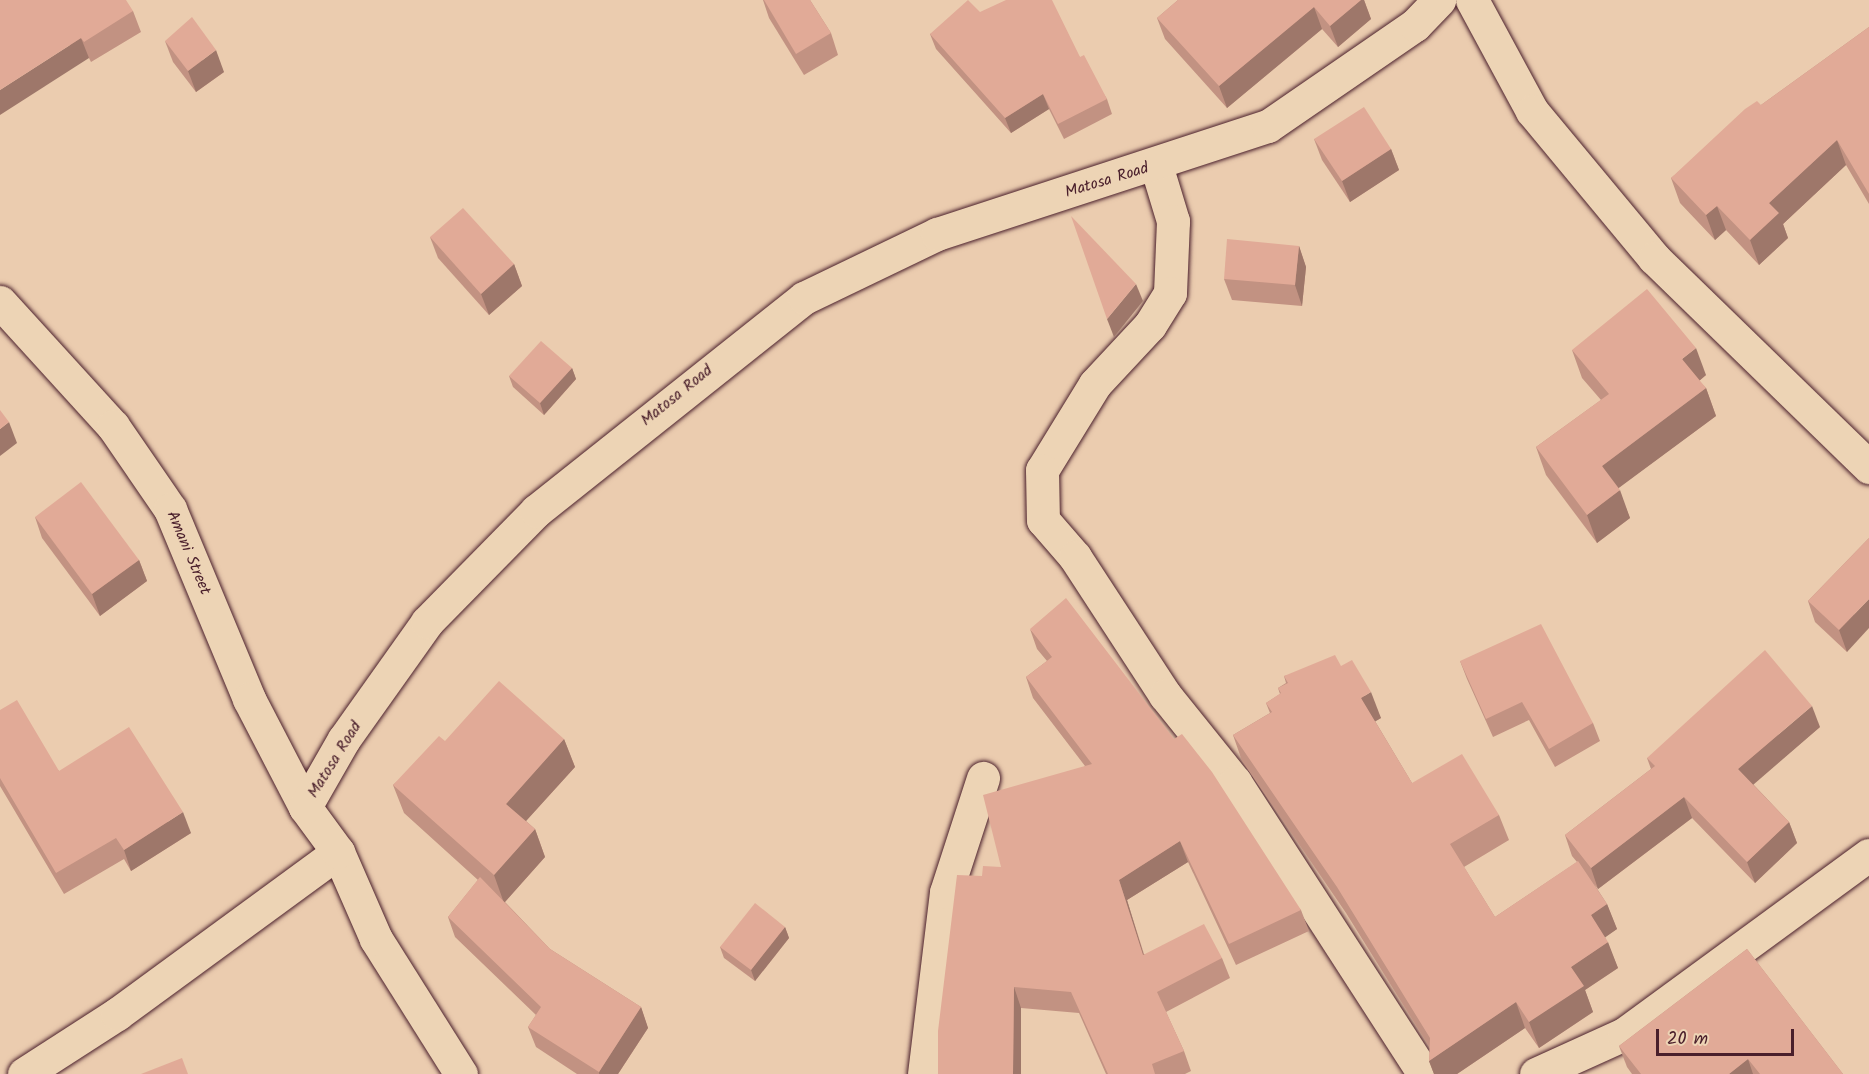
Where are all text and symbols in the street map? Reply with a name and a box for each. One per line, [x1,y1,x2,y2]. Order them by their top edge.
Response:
street label: Matosa Road [1063,159,1151,203]
street label: Matosa Road [637,361,717,431]
street label: Amani Street [162,508,214,598]
street label: Matosa Road [304,718,366,802]
scale bar [1659,1017,1797,1055]
text: 20 m [1667,1025,1708,1054]

